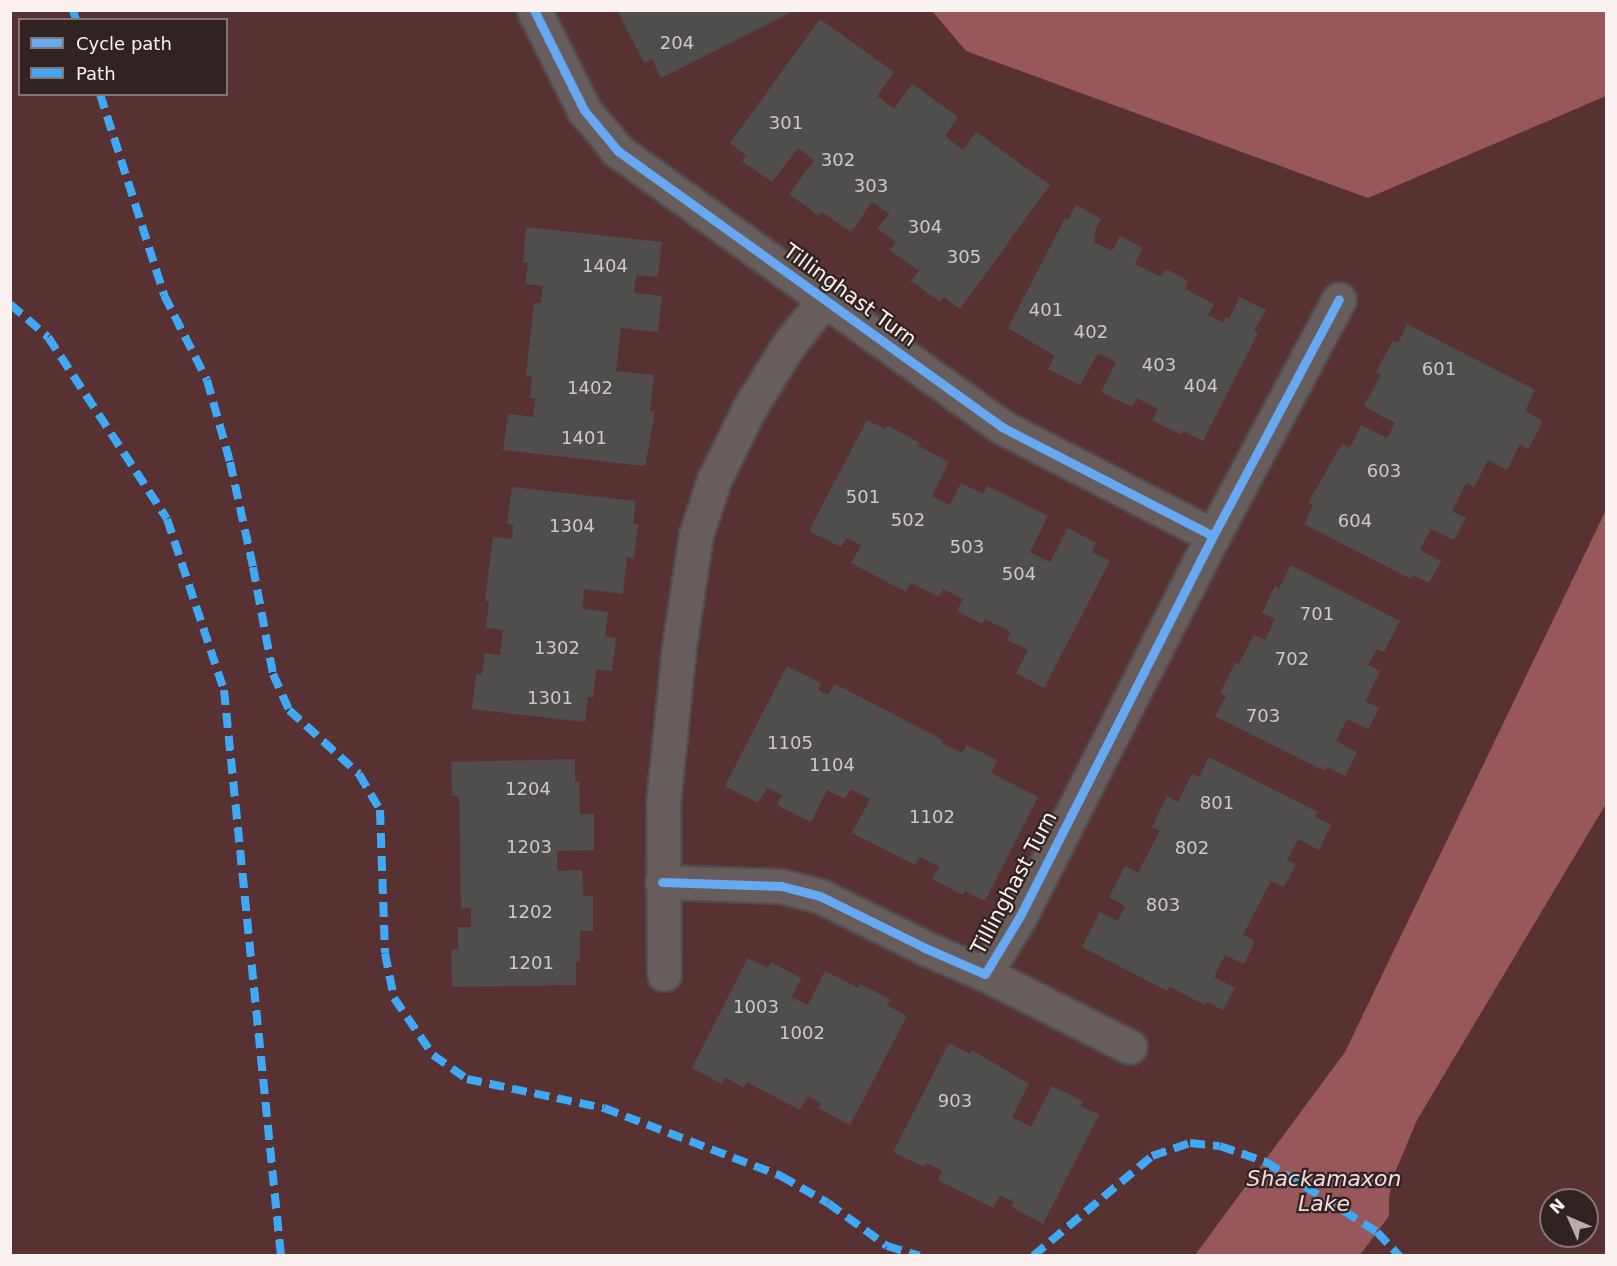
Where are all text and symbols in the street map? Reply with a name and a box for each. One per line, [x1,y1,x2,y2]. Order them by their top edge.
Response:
legend [18,18,228,96]
house number: 204 [660,32,694,54]
text: Cycle path [76,33,172,54]
text: Path [76,63,116,84]
house number: 301 [769,112,803,134]
house number: 302 [821,149,855,171]
house number: 303 [854,175,888,197]
house number: 304 [908,216,942,238]
street label: Tillinghast Turn [778,238,922,352]
house number: 305 [947,246,981,268]
house number: 1404 [582,255,628,277]
house number: 401 [1029,299,1063,321]
house number: 402 [1074,321,1108,343]
house number: 403 [1142,354,1176,376]
house number: 601 [1422,358,1456,380]
house number: 404 [1184,375,1218,397]
house number: 1402 [567,377,613,399]
house number: 1401 [561,427,607,449]
house number: 603 [1367,460,1401,482]
house number: 501 [846,486,880,508]
house number: 502 [891,509,925,531]
house number: 604 [1338,510,1372,532]
house number: 1304 [549,515,595,537]
house number: 503 [950,536,984,558]
house number: 504 [1002,563,1036,585]
house number: 701 [1300,603,1334,625]
house number: 1302 [534,637,580,659]
house number: 702 [1275,648,1309,670]
house number: 1301 [527,687,573,709]
house number: 703 [1246,705,1280,727]
house number: 1105 [767,732,813,754]
house number: 1104 [809,754,855,776]
house number: 1204 [505,778,551,800]
house number: 801 [1200,792,1234,814]
house number: 1102 [909,806,955,828]
street label: Tillinghast Turn [966,807,1062,959]
house number: 1203 [506,836,552,858]
house number: 802 [1175,837,1209,859]
house number: 803 [1146,894,1180,916]
house number: 1202 [507,901,553,923]
house number: 1201 [508,952,554,974]
house number: 1003 [733,996,779,1018]
house number: 1002 [779,1022,825,1044]
house number: 903 [938,1090,972,1112]
water label: Shackamaxon Lake [1246,1165,1402,1216]
north arrow [1539,1188,1599,1248]
text: N [1546,1195,1569,1218]

